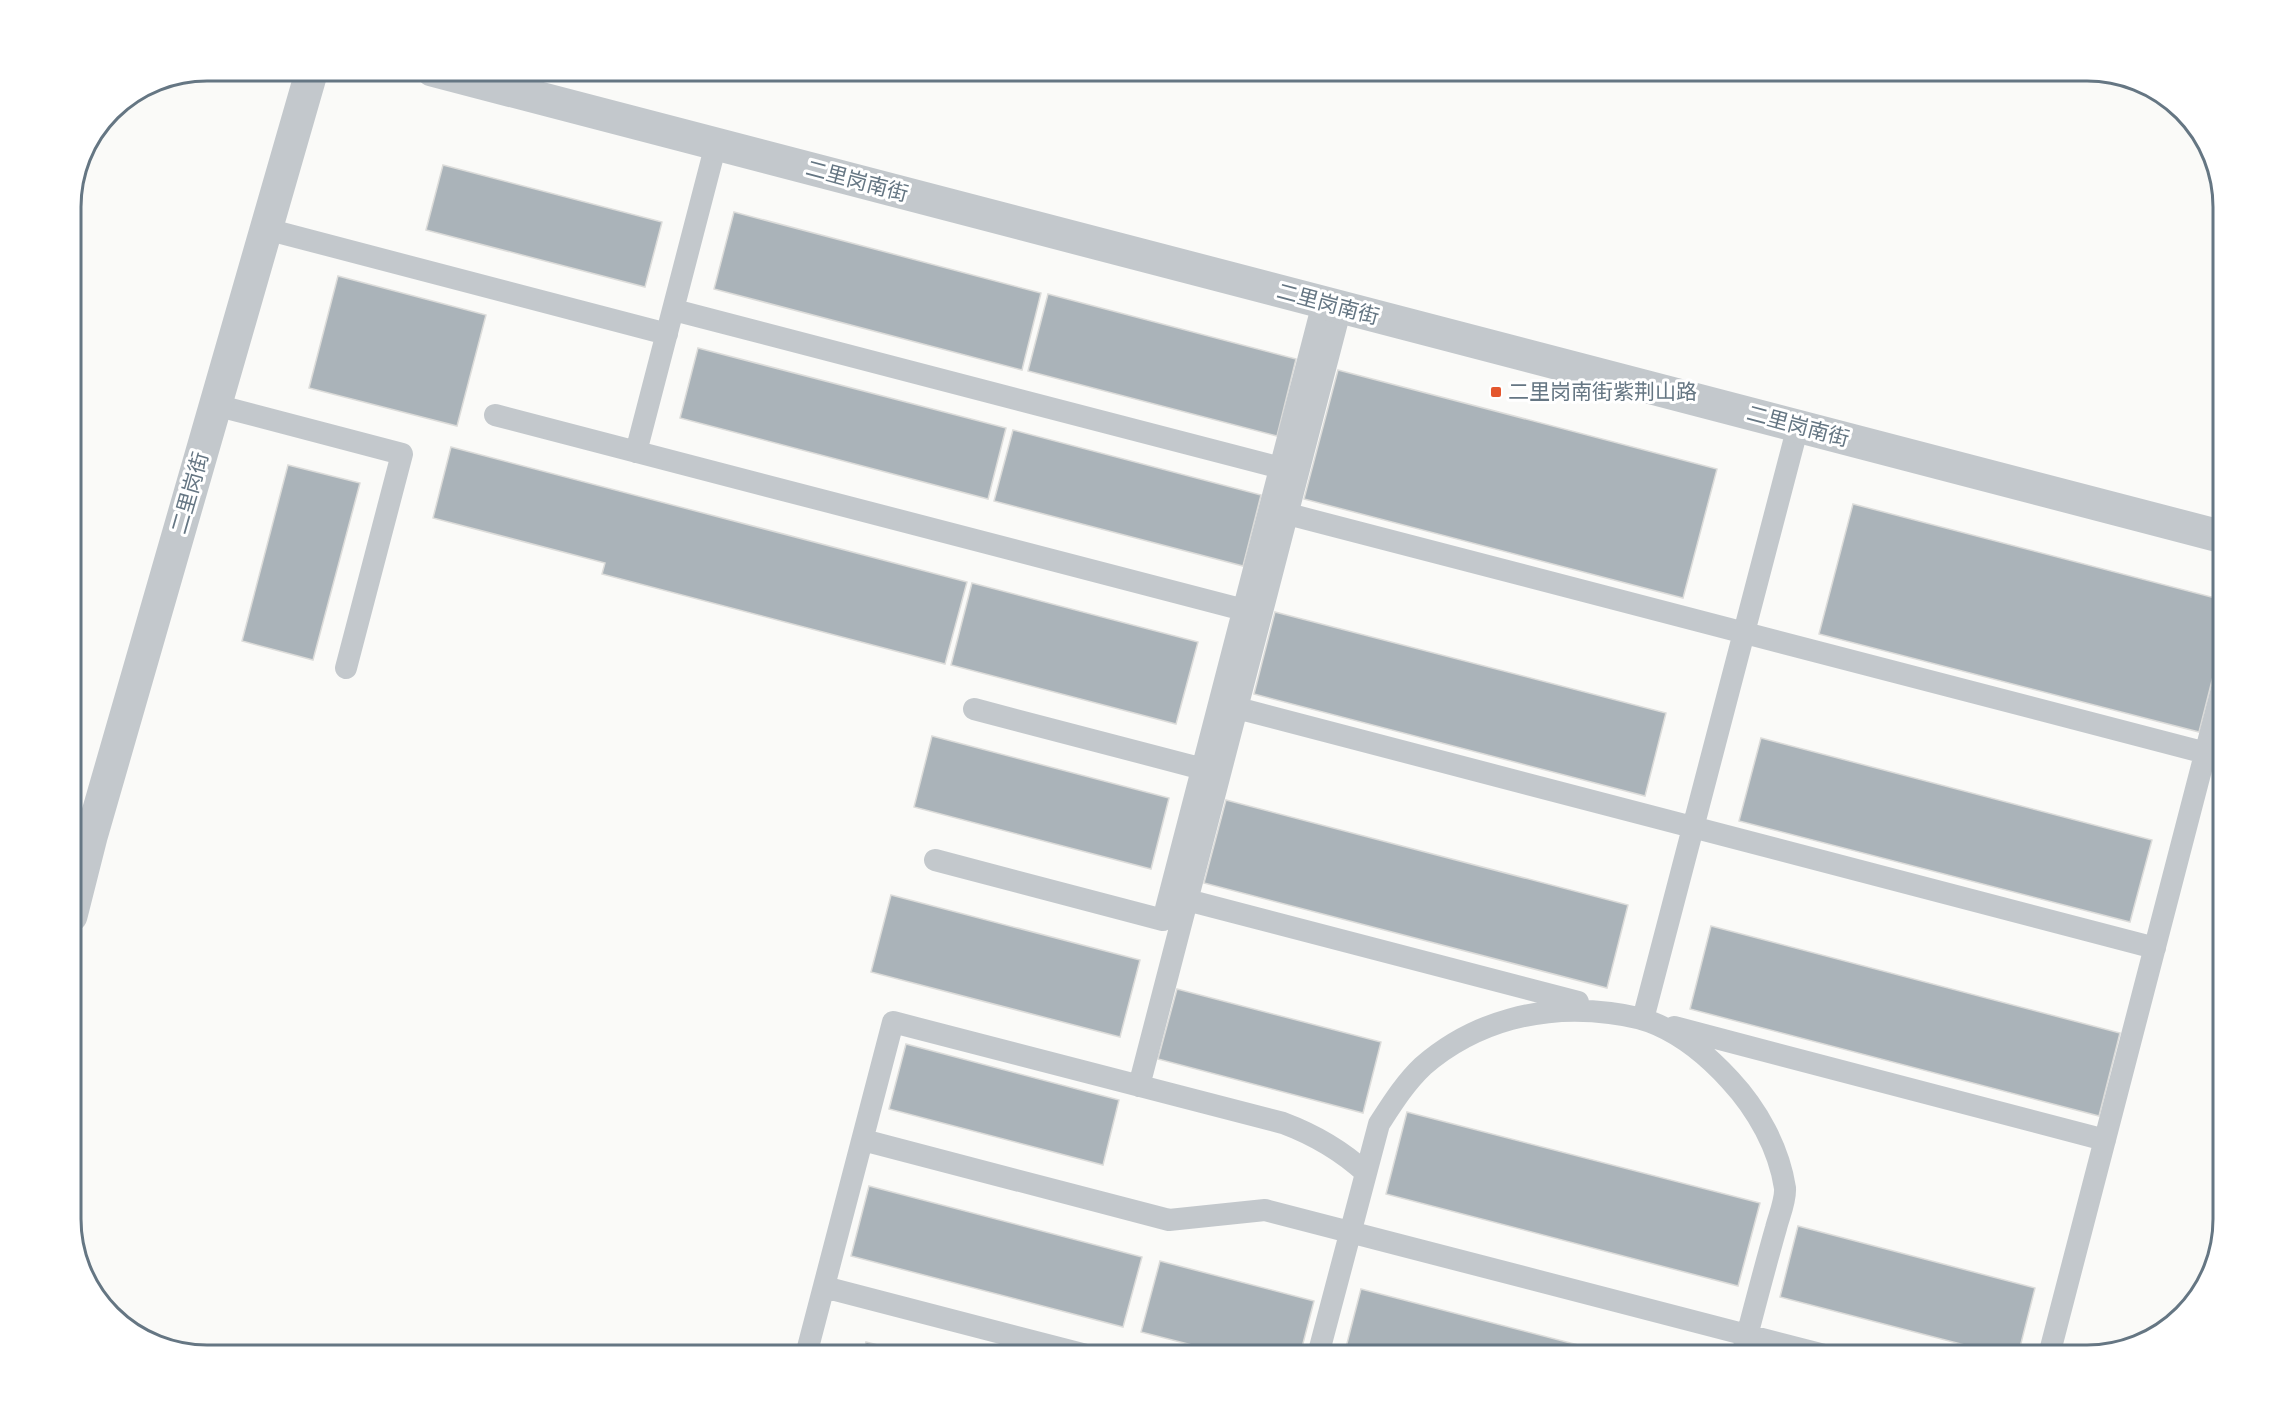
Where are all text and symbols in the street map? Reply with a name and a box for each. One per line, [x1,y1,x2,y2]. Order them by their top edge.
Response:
street label: 二里岗南街 [802,153,912,209]
street label: 二里岗南街 [1273,276,1383,332]
place label: 二里岗南街紫荆山路 [1508,377,1697,407]
marker: 二里岗南街紫荆山路 [1489,385,1503,399]
street label: 二里岗南街 [1743,398,1853,454]
street label: 二里岗街 [164,448,216,538]

